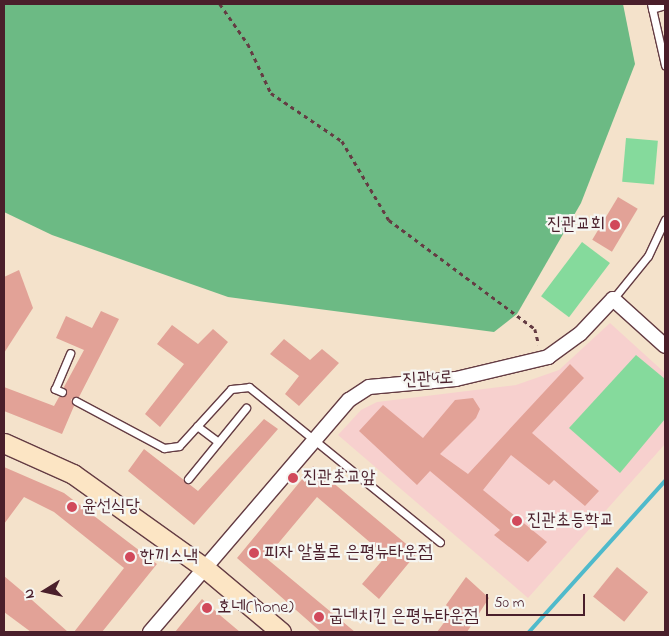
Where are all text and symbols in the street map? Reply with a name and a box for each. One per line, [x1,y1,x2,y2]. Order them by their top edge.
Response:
place label: 진관교회 [547,214,605,236]
marker: 진관교회 [609,219,621,231]
street label: 진관4로 [402,368,454,392]
place label: 진관초교앞 [303,467,375,489]
marker: 진관초교앞 [287,472,299,484]
place label: 윤선식당 [82,496,140,518]
marker: 윤선식당 [66,501,78,513]
place label: 진관초등학교 [527,510,614,532]
marker: 진관초등학교 [511,515,523,527]
place label: 피자 알볼로 은평뉴타운점 [264,542,432,564]
place label: 한끼스낵 [140,546,198,568]
marker: 피자 알볼로 은평뉴타운점 [248,547,260,559]
marker: 한끼스낵 [124,551,136,563]
north arrow [20,566,70,616]
scale bar [489,584,588,616]
text: N [19,587,41,600]
text: 50 m [494,592,524,614]
place label: 호네(hone) [217,597,294,619]
marker: 호네(hone) [201,602,213,614]
place label: 굽네치킨 은평뉴타운점 [329,606,478,628]
marker: 굽네치킨 은평뉴타운점 [313,611,325,623]

